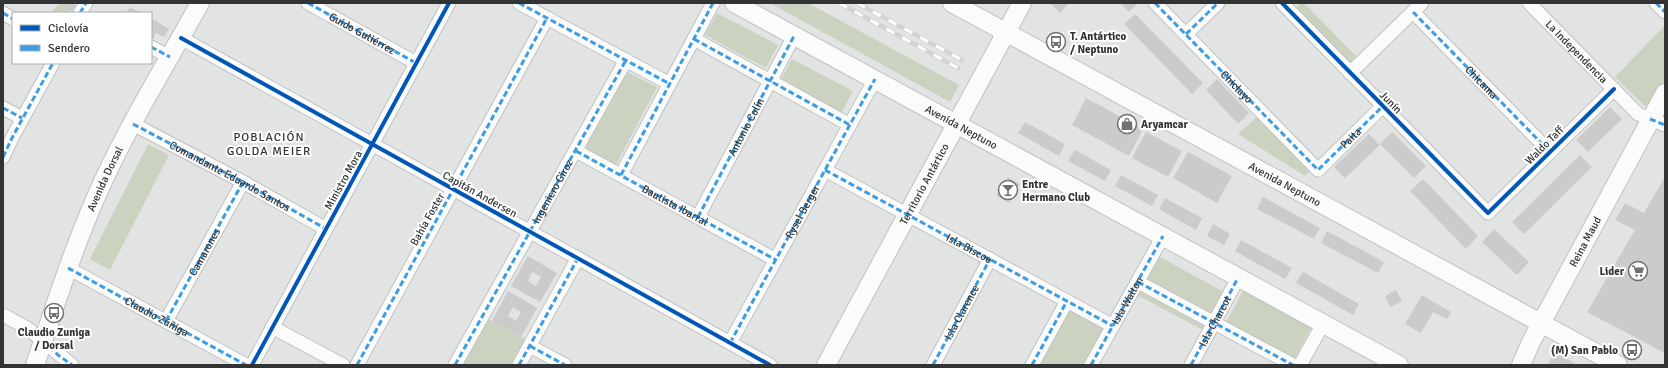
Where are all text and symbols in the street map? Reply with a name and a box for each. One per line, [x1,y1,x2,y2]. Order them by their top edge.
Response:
street label: Guido Gutiérrez [326,10,397,57]
legend [12,12,152,64]
street label: La Independencia [1543,18,1610,86]
text: Ciclovía [48,21,89,36]
place label: T. Antártico / Neptuno [1070,30,1126,56]
bus stop icon: T. Antártico / Neptuno [1045,31,1067,53]
text: Sendero [48,41,90,56]
street label: Chicama [1462,63,1500,102]
street label: Chiclayo [1218,68,1255,106]
street label: Junín [1377,89,1404,116]
street label: Antonio Colín [726,96,767,158]
street label: Avenida Neptuno [923,102,1000,152]
shop icon: Aryamcar [1116,113,1138,135]
place label: Aryamcar [1141,118,1188,131]
street label: Waldo Taff [1522,123,1567,167]
street label: Paita [1338,125,1364,151]
district label: POBLACIÓN GOLDA MEIER [227,130,311,159]
street label: Comandante Eduardo Santos [167,138,293,214]
street label: Territorio Antártico [897,141,952,227]
street label: Avenida Dorsal [85,144,126,213]
street label: Ministro Mora [322,148,365,212]
street label: Ingeniero Giroz [530,157,576,226]
street label: Avenida Neptuno [1246,160,1323,209]
street label: Capitán Andersen [440,169,519,220]
place label: Entre Hermano Club [1022,178,1090,204]
bar icon: Entre Hermano Club [997,179,1019,201]
street label: Bautista Ibarral [640,182,710,229]
street label: Rysel Berger [783,183,823,241]
street label: Bahía Foster [408,191,447,248]
street label: Reina Maud [1567,214,1604,269]
street label: Camarones [186,226,223,278]
street label: Isla Biscoe [944,231,994,266]
supermarket icon: Lider [1627,260,1649,282]
place label: Lider [1599,265,1625,278]
street label: Isla Walton [1109,275,1146,327]
street label: Isla Clarence [942,283,982,342]
street label: Isla Charcot [1196,293,1234,349]
street label: Claudio Zúñiga [122,294,191,340]
bus stop icon: Claudio Zuniga / Dorsal [43,302,65,324]
place label: Claudio Zuniga / Dorsal [18,326,91,352]
bus stop icon: (M) San Pablo [1621,339,1643,361]
place label: (M) San Pablo [1551,344,1618,357]

